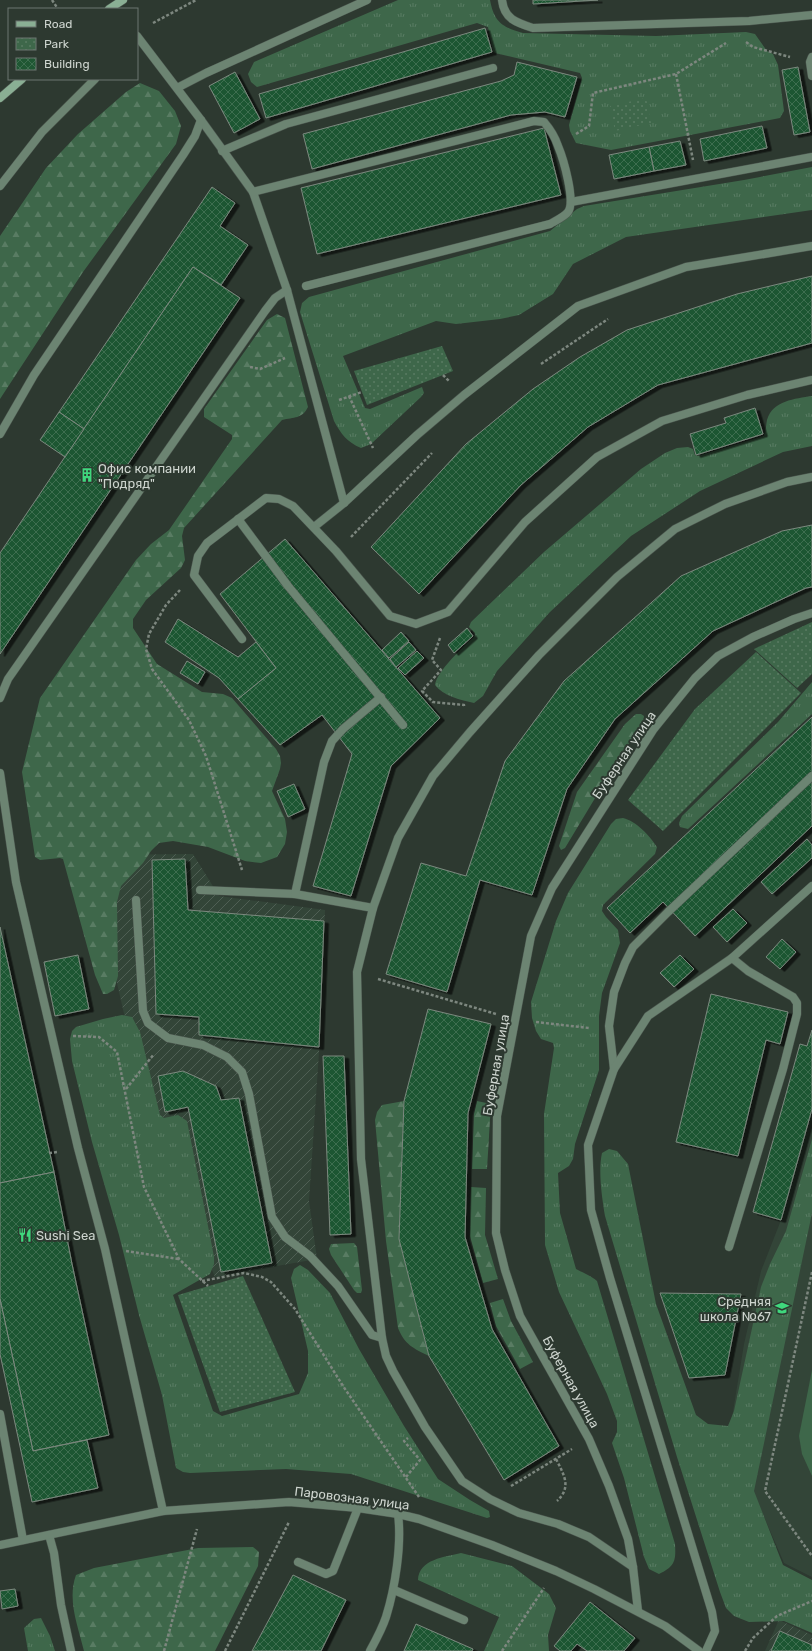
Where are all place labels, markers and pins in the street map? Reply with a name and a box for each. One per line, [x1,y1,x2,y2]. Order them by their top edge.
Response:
place label: Офис компании "Подряд" [98,461,196,491]
building icon: Офис компании "Подряд" [79,467,95,483]
restaurant icon: Sushi Sea [17,1227,33,1243]
place label: Sushi Sea [36,1228,95,1243]
place label: Средняя школа №67 [700,1294,771,1324]
school or university icon: Средняя школа №67 [774,1300,790,1316]

